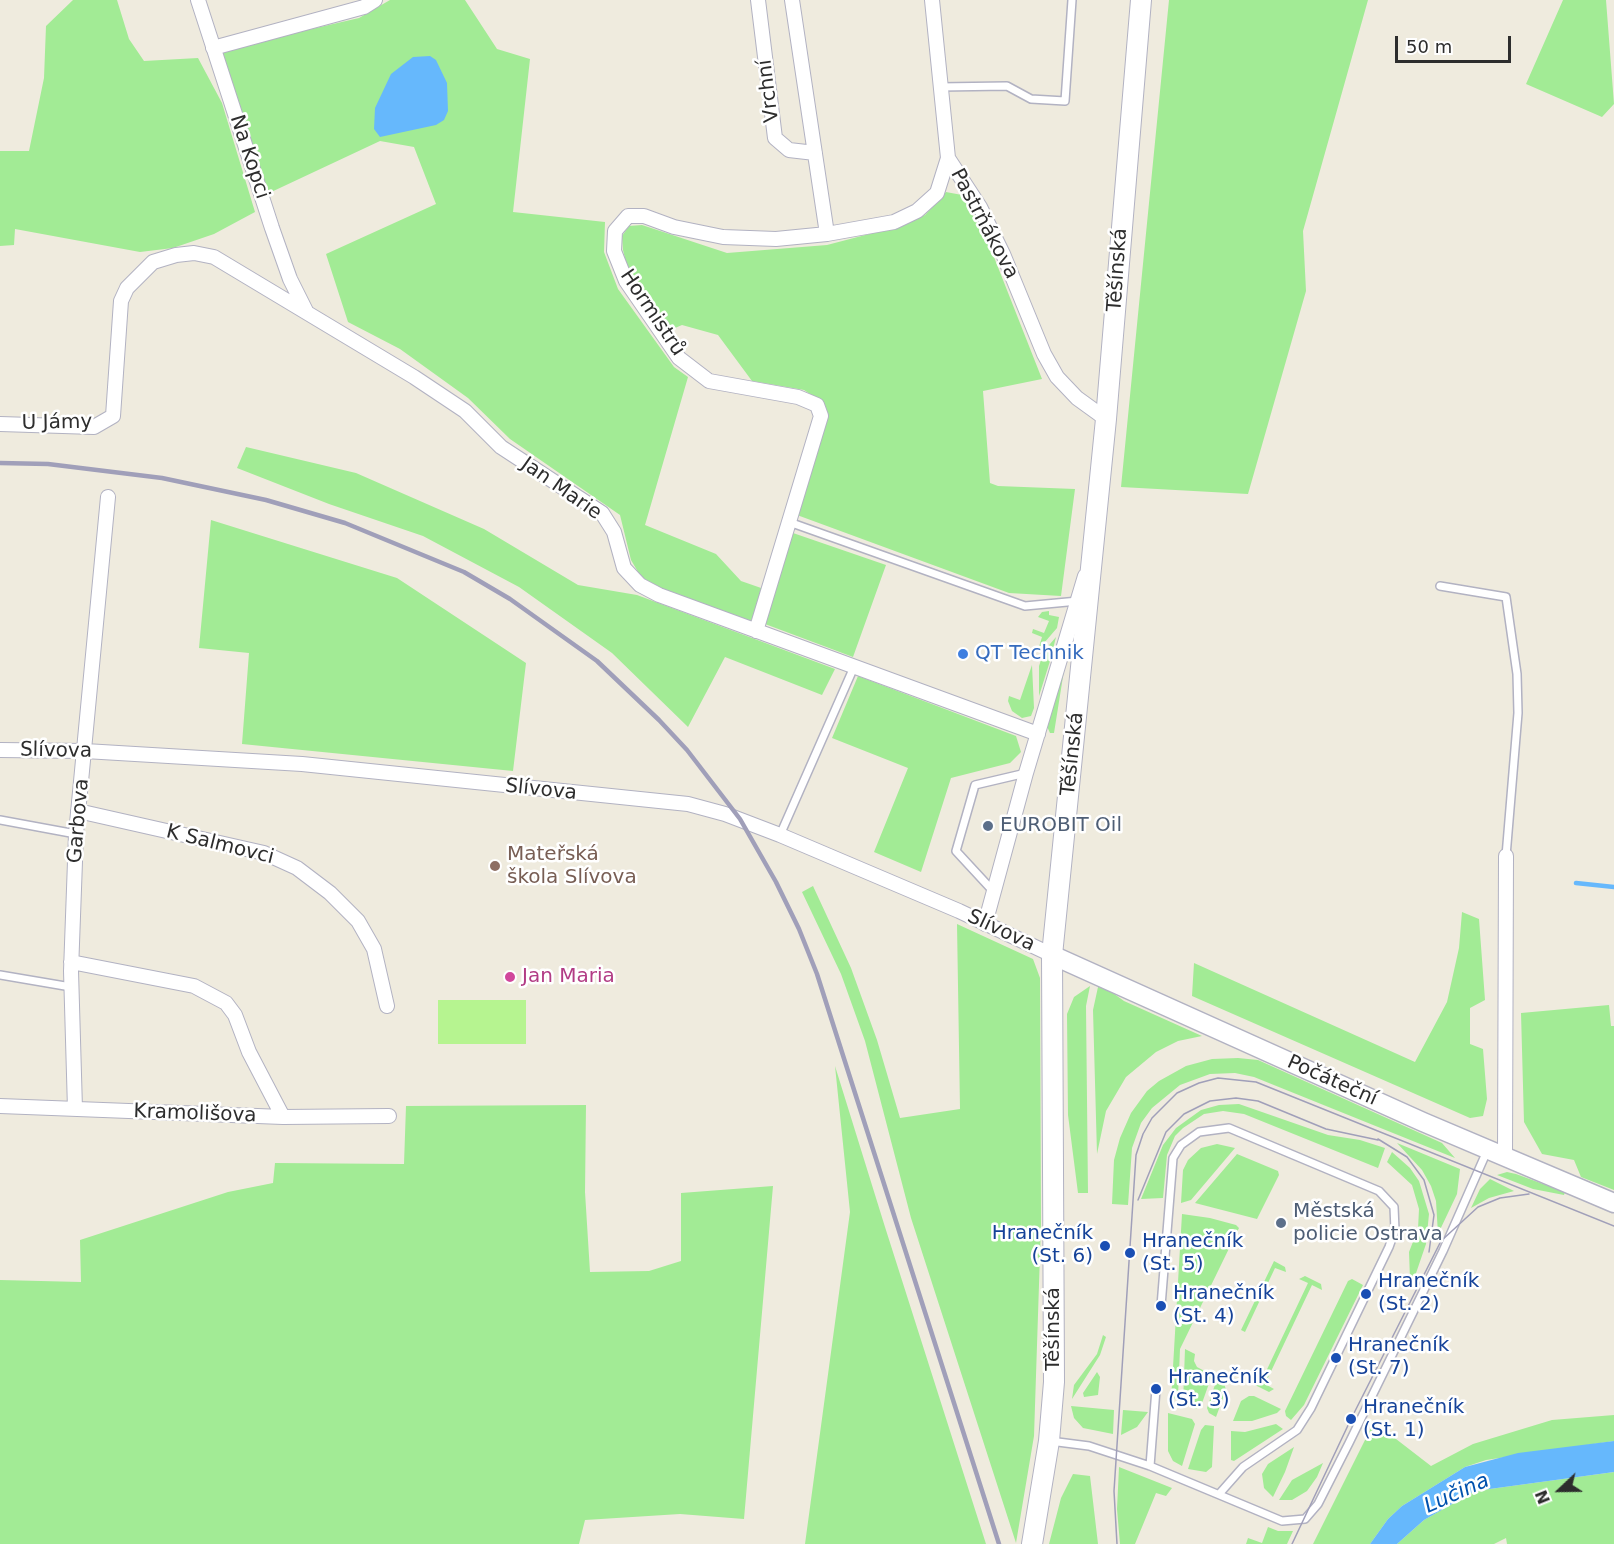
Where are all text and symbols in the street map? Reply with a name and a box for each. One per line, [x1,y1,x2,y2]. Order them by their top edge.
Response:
scale bar [1398,24,1514,62]
text: 50 m [1406,36,1452,57]
street label: Vrchní [753,58,785,124]
street label: Na Kopci [224,112,274,202]
street label: Pastrňákova [945,165,1023,283]
street label: Těšínská [1103,227,1133,313]
street label: Hormistrů [614,265,690,361]
street label: U Jámy [22,410,92,436]
street label: Jan Marie [516,453,606,525]
place label: QT Technik [975,642,1084,666]
marker: QT Technik [956,647,970,661]
street label: Těšínská [1057,711,1089,797]
street label: Slívova [20,738,92,764]
street label: Slívova [504,774,578,806]
street label: Garbova [63,778,95,864]
place label: EUROBIT Oil [1000,814,1122,838]
marker: EUROBIT Oil [981,819,995,833]
street label: K Salmovci [164,820,276,870]
place label: Mateřská škola Slívova [507,843,637,890]
marker: Mateřská škola Slívova [488,859,502,873]
street label: Slívova [963,905,1039,957]
place label: Jan Maria [522,965,615,989]
marker: Jan Maria [503,970,517,984]
street label: Počáteční [1283,1050,1381,1112]
street label: Kramolišova [133,1100,257,1128]
place label: Městská policie Ostrava [1293,1200,1443,1247]
marker: Městská policie Ostrava [1274,1216,1288,1230]
place label: Hranečník (St. 6) [992,1222,1093,1269]
place label: Hranečník (St. 5) [1142,1230,1243,1277]
marker: Hranečník (St. 6) [1098,1239,1112,1253]
marker: Hranečník (St. 5) [1123,1246,1137,1260]
place label: Hranečník (St. 2) [1378,1270,1479,1317]
place label: Hranečník (St. 4) [1173,1282,1274,1329]
street label: Těšínská [1042,1287,1066,1371]
marker: Hranečník (St. 2) [1359,1287,1373,1301]
marker: Hranečník (St. 4) [1154,1299,1168,1313]
place label: Hranečník (St. 7) [1348,1334,1449,1381]
marker: Hranečník (St. 7) [1329,1351,1343,1365]
place label: Hranečník (St. 3) [1168,1366,1269,1413]
marker: Hranečník (St. 3) [1149,1382,1163,1396]
place label: Hranečník (St. 1) [1363,1396,1464,1443]
marker: Hranečník (St. 1) [1344,1412,1358,1426]
north arrow [1530,1460,1590,1520]
water label: Lučina [1421,1469,1493,1519]
text: N [1532,1487,1554,1507]

